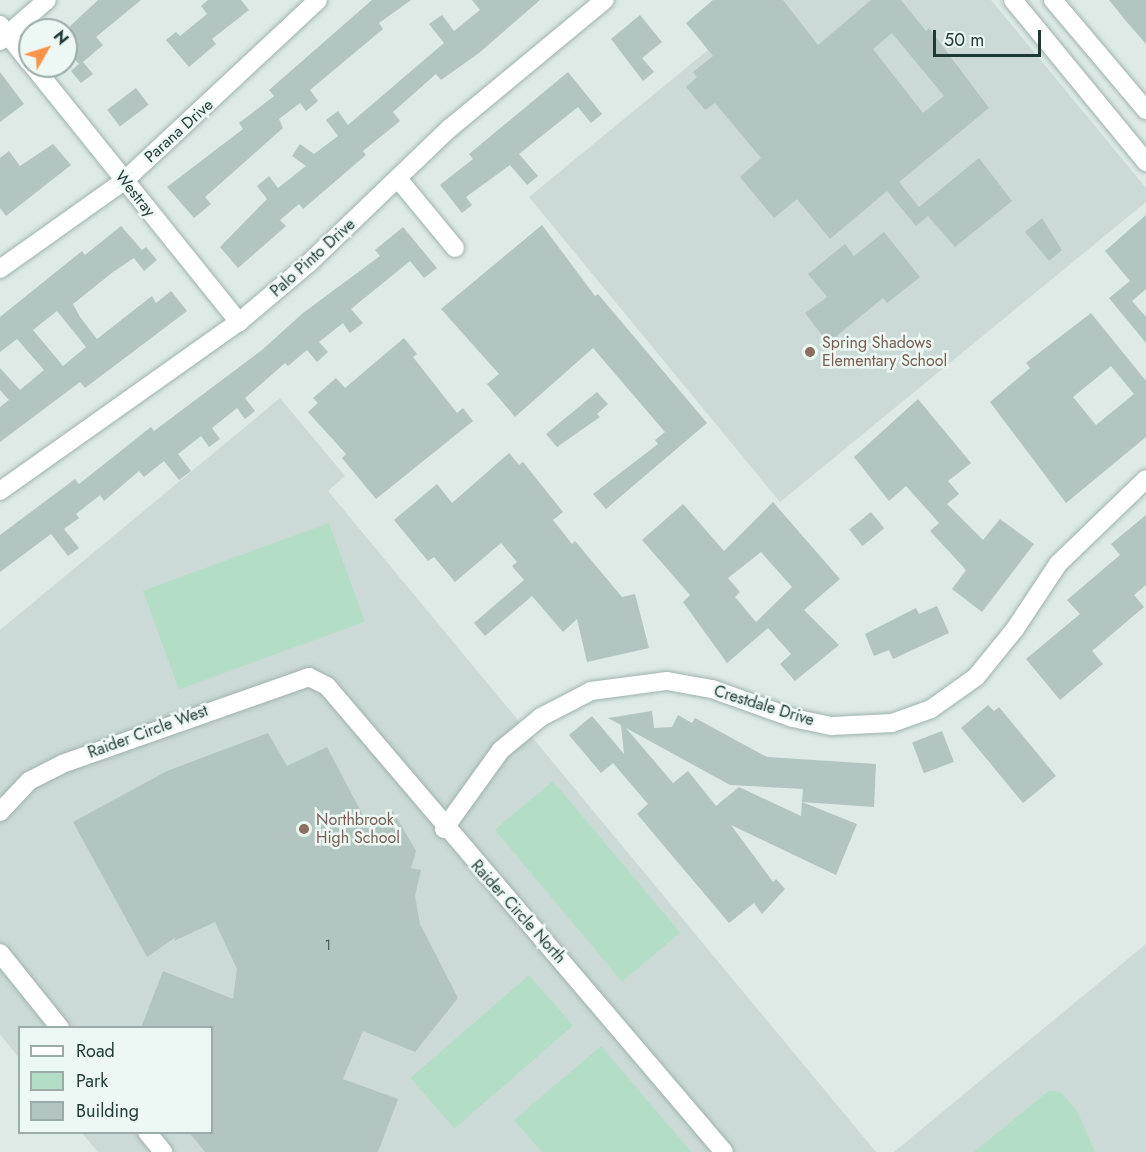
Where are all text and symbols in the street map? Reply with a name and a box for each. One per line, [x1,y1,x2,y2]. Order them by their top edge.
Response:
north arrow [18,18,78,78]
scale bar [936,18,1044,56]
text: N [48,25,74,50]
text: 50 m [944,27,984,53]
street label: Parana Drive [141,95,217,167]
street label: Westray [111,167,159,221]
street label: Palo Pinto Drive [267,215,359,301]
place label: Spring Shadows Elementary School [822,333,947,371]
marker: Spring Shadows Elementary School [803,345,817,359]
street label: Crestdale Drive [712,682,816,730]
street label: Raider Circle West [85,701,211,763]
place label: Northbrook High School [316,810,400,848]
marker: Northbrook High School [297,822,311,836]
street label: Raider Circle North [467,857,569,967]
house number: 1 [325,937,331,953]
legend [18,1026,213,1134]
text: Road [76,1038,115,1064]
text: Park [76,1068,108,1094]
text: Building [76,1098,139,1124]

